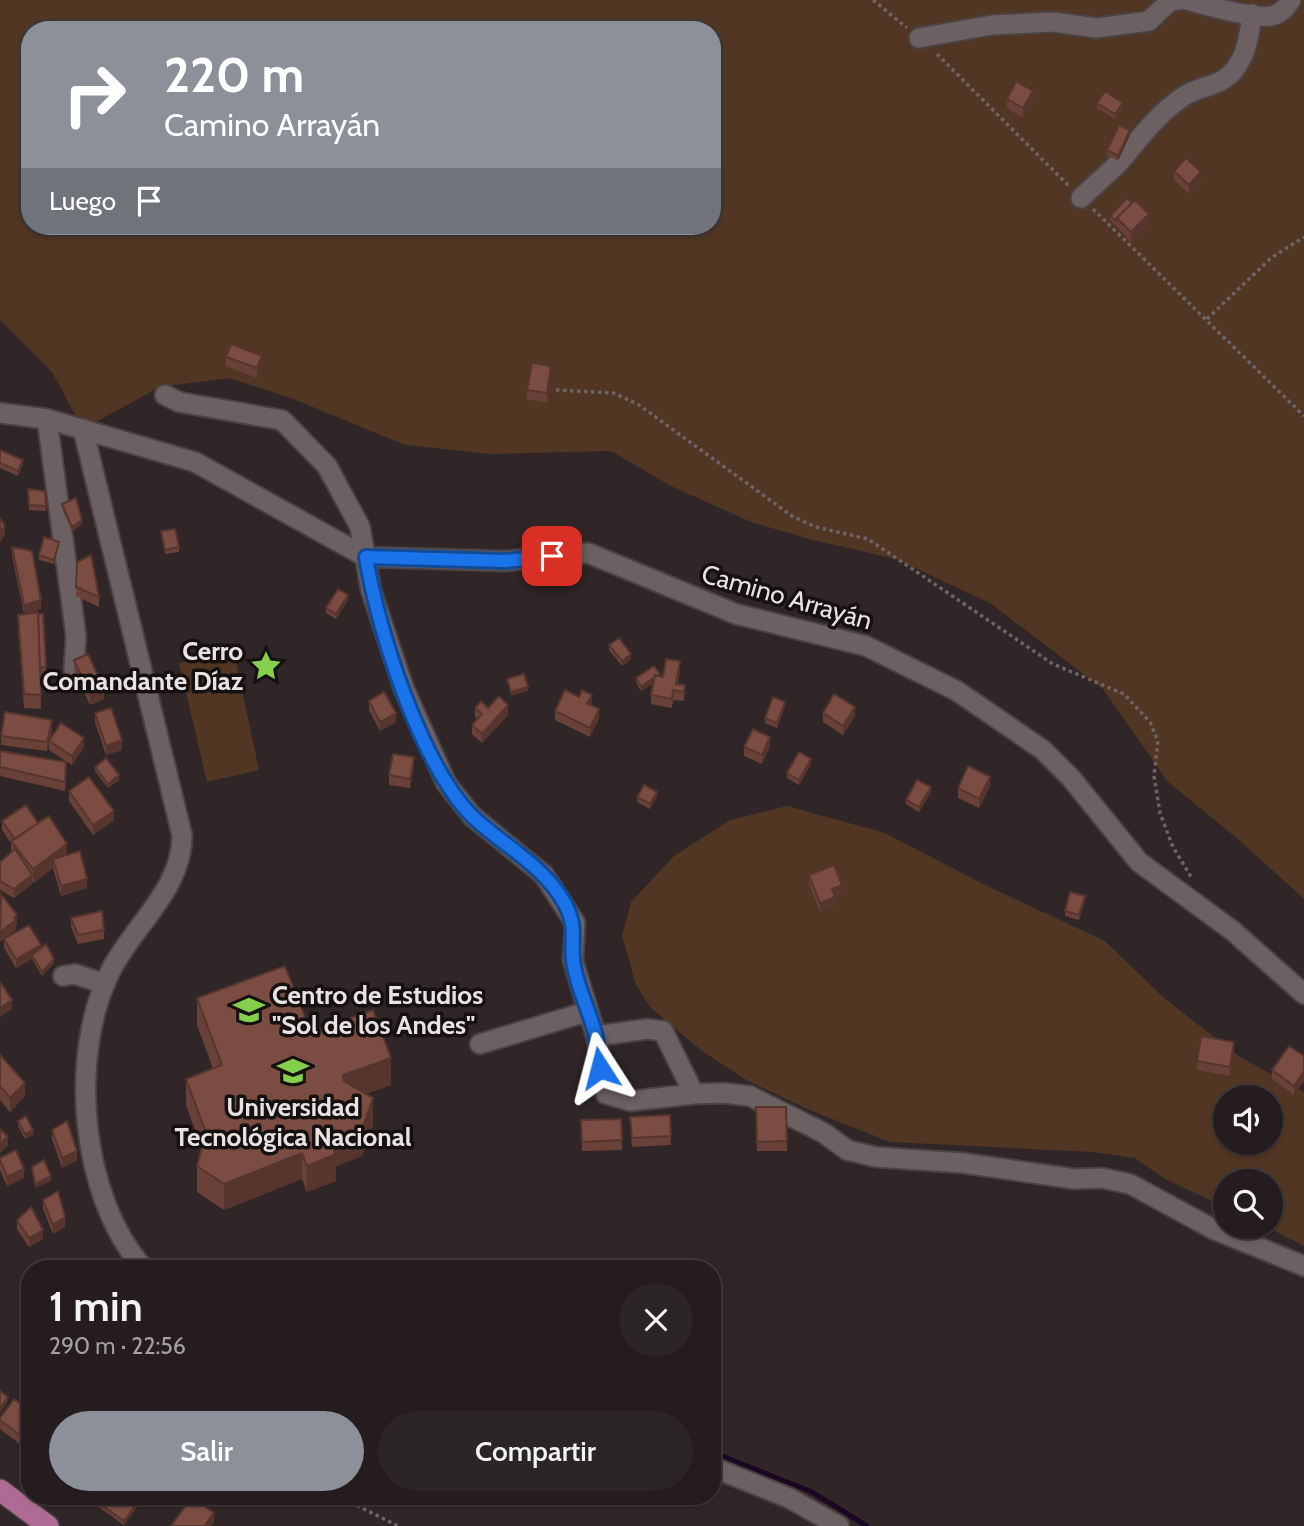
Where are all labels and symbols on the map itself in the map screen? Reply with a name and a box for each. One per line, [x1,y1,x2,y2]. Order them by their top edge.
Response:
pin [522,526,582,586]
street label: Camino Arrayán [698,557,876,637]
place label: Cerro Comandante Díaz [43,635,243,697]
place icon: Cerro Comandante Díaz [249,649,283,683]
place label: Centro de Estudios "Sol de los Andes" [272,979,483,1041]
school or university icon: Centro de Estudios "Sol de los Andes" [232,993,266,1027]
position arrow [563,1031,637,1105]
school or university icon: Universidad Tecnológica Nacional [276,1054,310,1088]
place label: Universidad Tecnológica Nacional [174,1091,412,1153]

